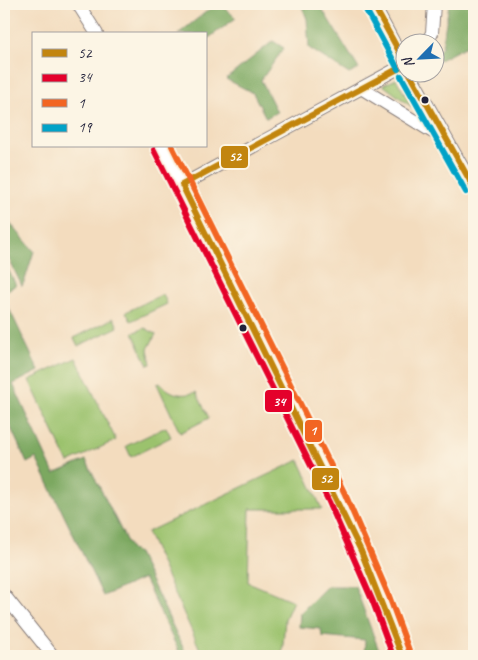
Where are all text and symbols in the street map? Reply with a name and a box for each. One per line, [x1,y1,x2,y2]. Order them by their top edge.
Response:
legend [32,32,208,148]
north arrow [396,32,446,82]
text: 52 [78,44,93,63]
text: N [398,54,418,71]
text: 34 [78,68,93,87]
text: 1 [78,94,86,113]
unlabelled marker [420,95,430,105]
text: 19 [78,118,93,137]
line badge: 52 [220,145,249,169]
text: 52 [229,148,243,165]
unlabelled marker [238,323,248,333]
line badge: 34 [264,389,293,413]
text: 34 [273,393,287,410]
line badge: 1 [304,419,323,443]
text: 1 [310,422,318,439]
line badge: 52 [311,467,340,491]
text: 52 [320,470,334,487]

